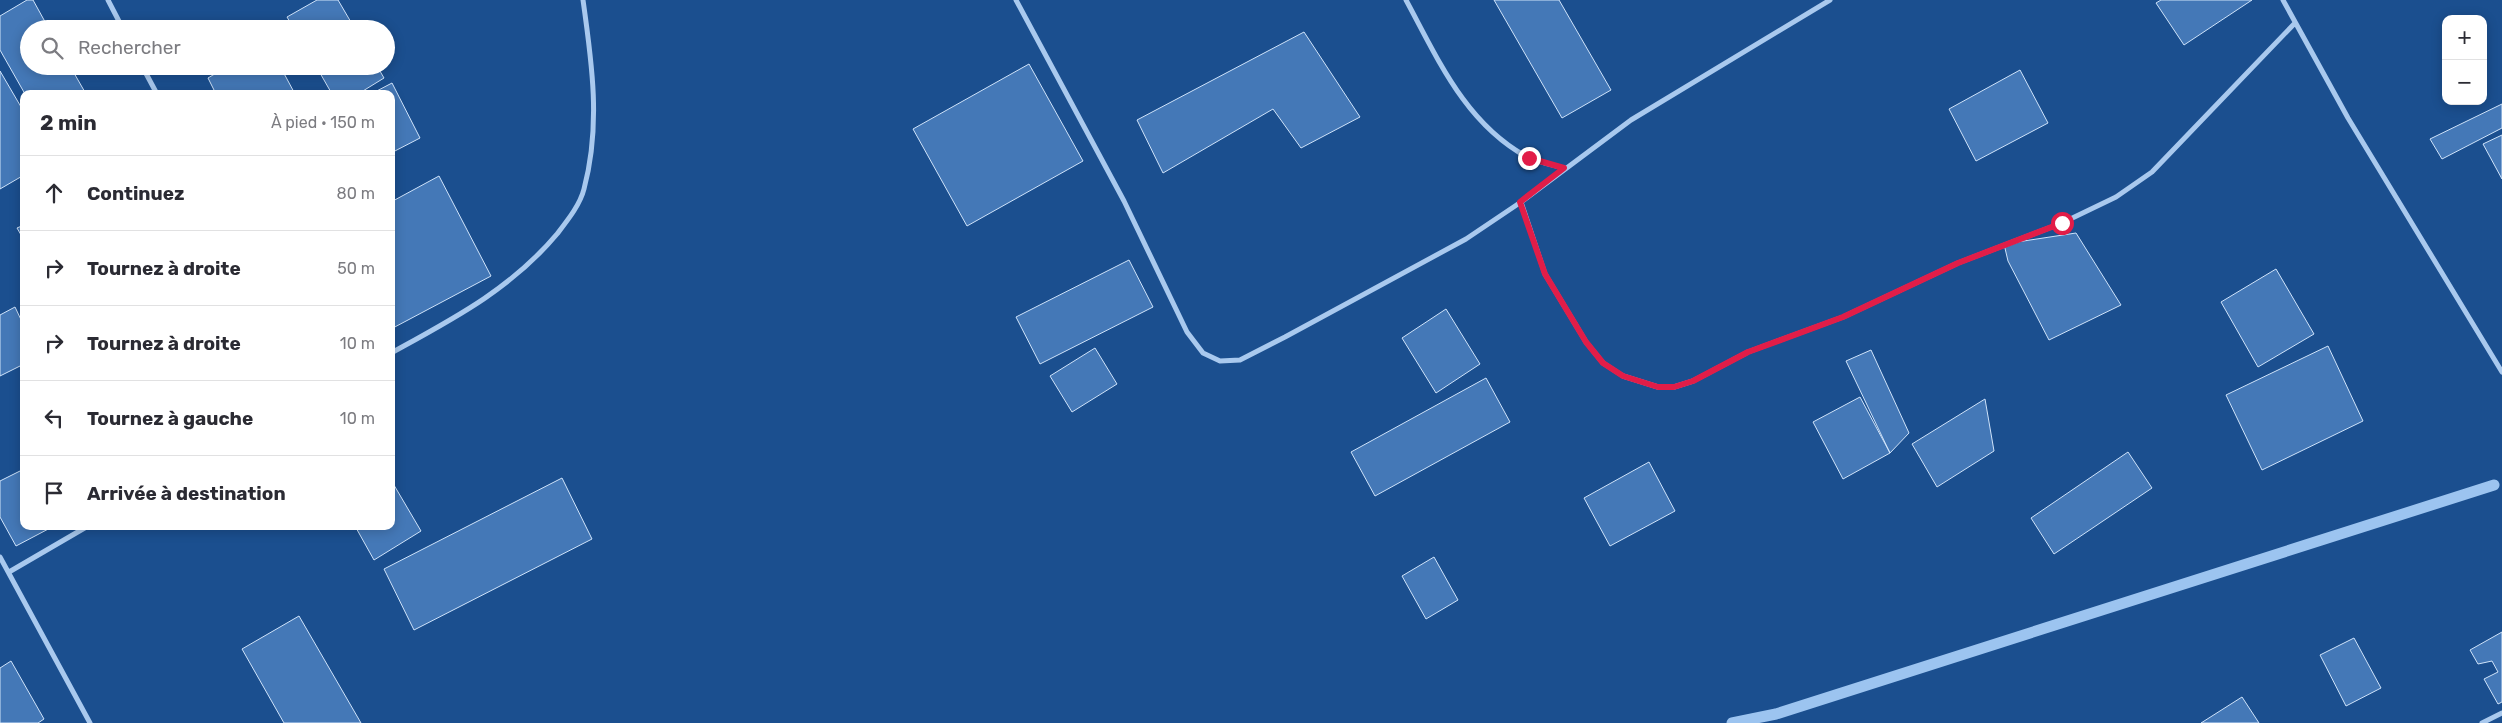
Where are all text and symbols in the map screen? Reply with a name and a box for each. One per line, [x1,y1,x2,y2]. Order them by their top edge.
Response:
map controls [2442,15,2487,105]
button: + [2442,15,2487,60]
search box [20,20,395,75]
icon: search [38,34,66,62]
text: Rechercher [78,36,181,59]
button: − [2442,60,2487,105]
text: 2 min [40,110,97,135]
text: À pied · 150 m [271,113,375,132]
route end [1518,147,1541,170]
icon: ahead [40,179,68,207]
text: Continuez [87,182,185,205]
text: 80 m [337,184,375,203]
route start [2051,212,2074,235]
icon: right [40,254,68,282]
text: Tournez à droite [87,257,241,280]
text: 50 m [337,259,375,278]
icon: right [40,329,68,357]
text: Tournez à droite [87,332,241,355]
text: 10 m [340,334,375,353]
icon: left [40,404,68,432]
text: Tournez à gauche [87,407,253,430]
text: 10 m [340,409,375,428]
icon: arrive [40,479,68,507]
text: Arrivée à destination [87,482,286,505]

